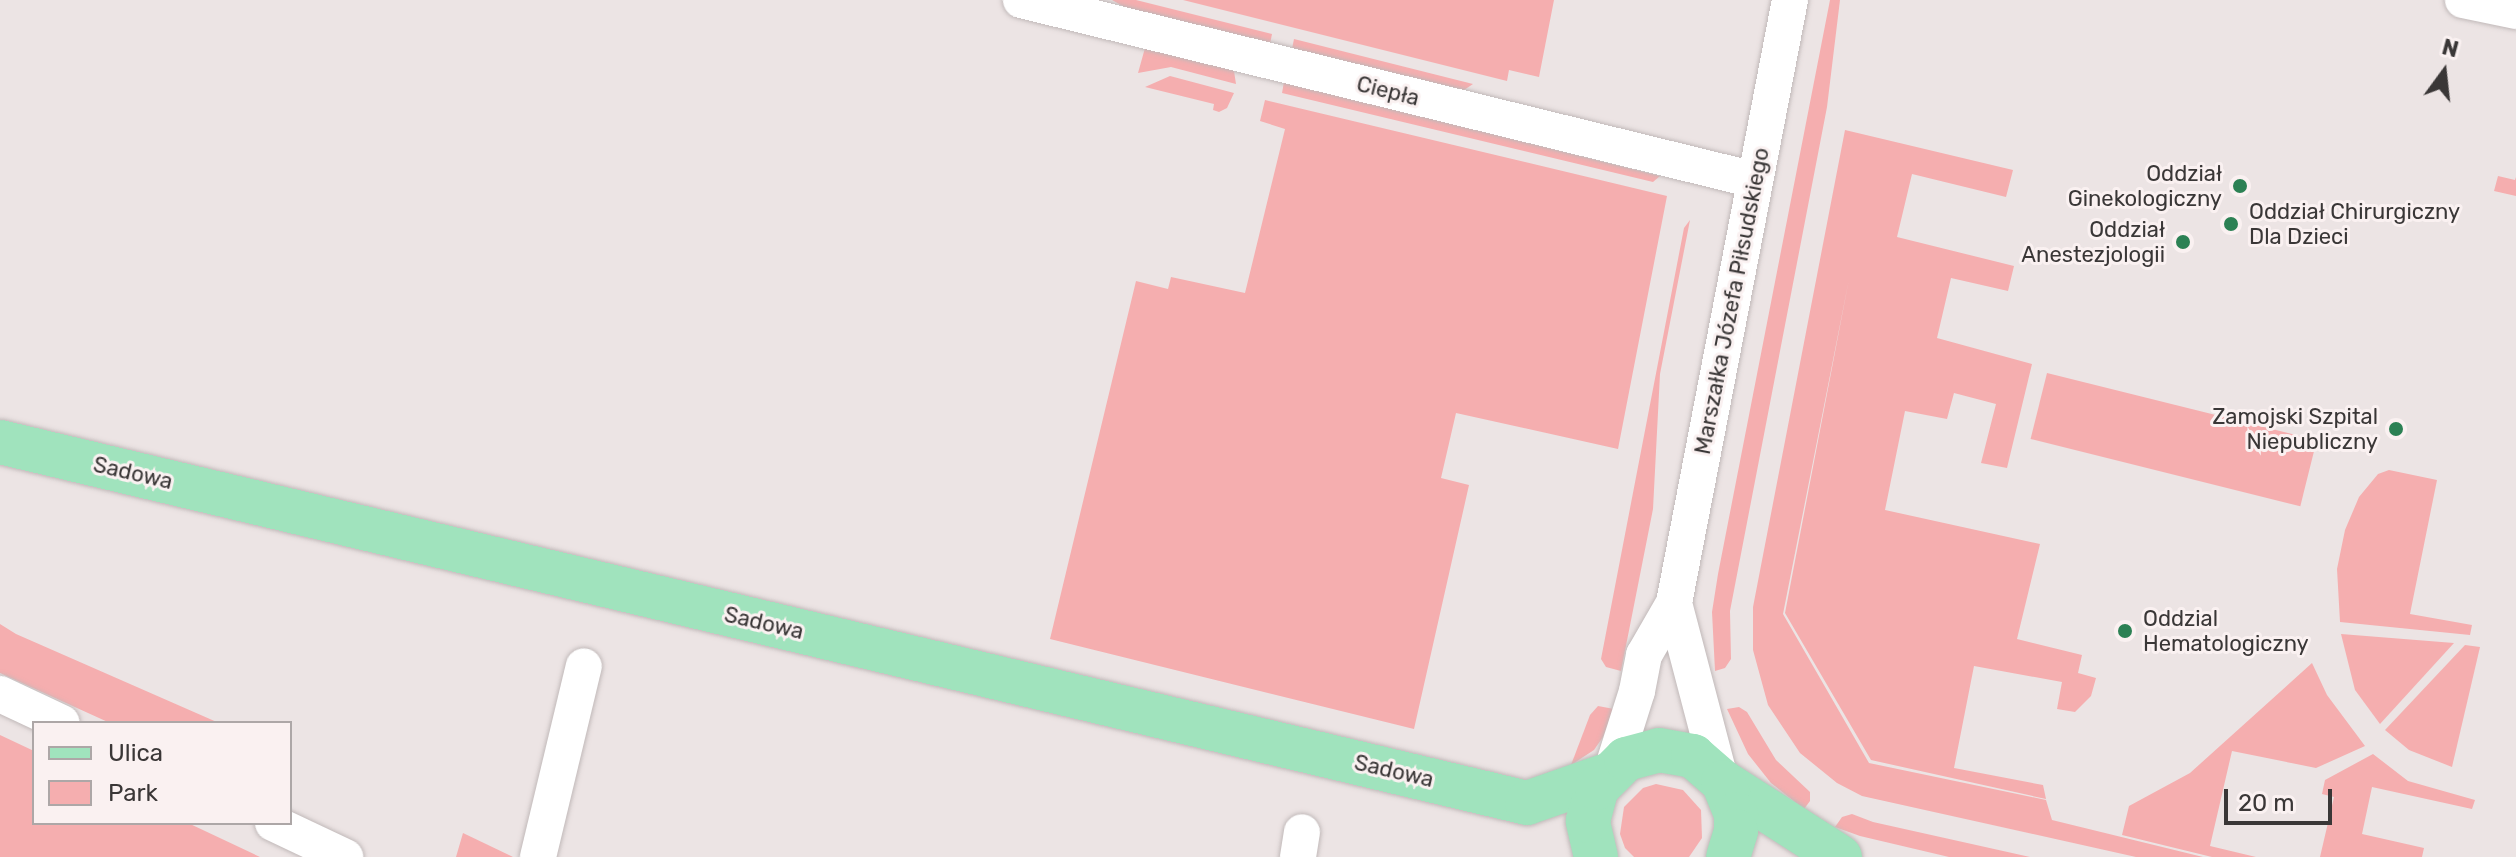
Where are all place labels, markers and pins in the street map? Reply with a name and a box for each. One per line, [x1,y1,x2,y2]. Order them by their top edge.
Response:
place label: Oddział Ginekologiczny [2068,160,2222,212]
marker: Oddział Ginekologiczny [2229,175,2251,197]
place label: Oddział Chirurgiczny Dla Dzieci [2249,198,2460,250]
marker: Oddział Chirurgiczny Dla Dzieci [2220,213,2242,235]
place label: Oddział Anestezjologii [2021,216,2165,268]
marker: Oddział Anestezjologii [2172,231,2194,253]
place label: Zamojski Szpital Niepubliczny [2212,403,2378,454]
marker: Zamojski Szpital Niepubliczny [2385,418,2407,440]
place label: Oddzial Hematologiczny [2143,605,2309,656]
marker: Oddzial Hematologiczny [2114,620,2136,642]

